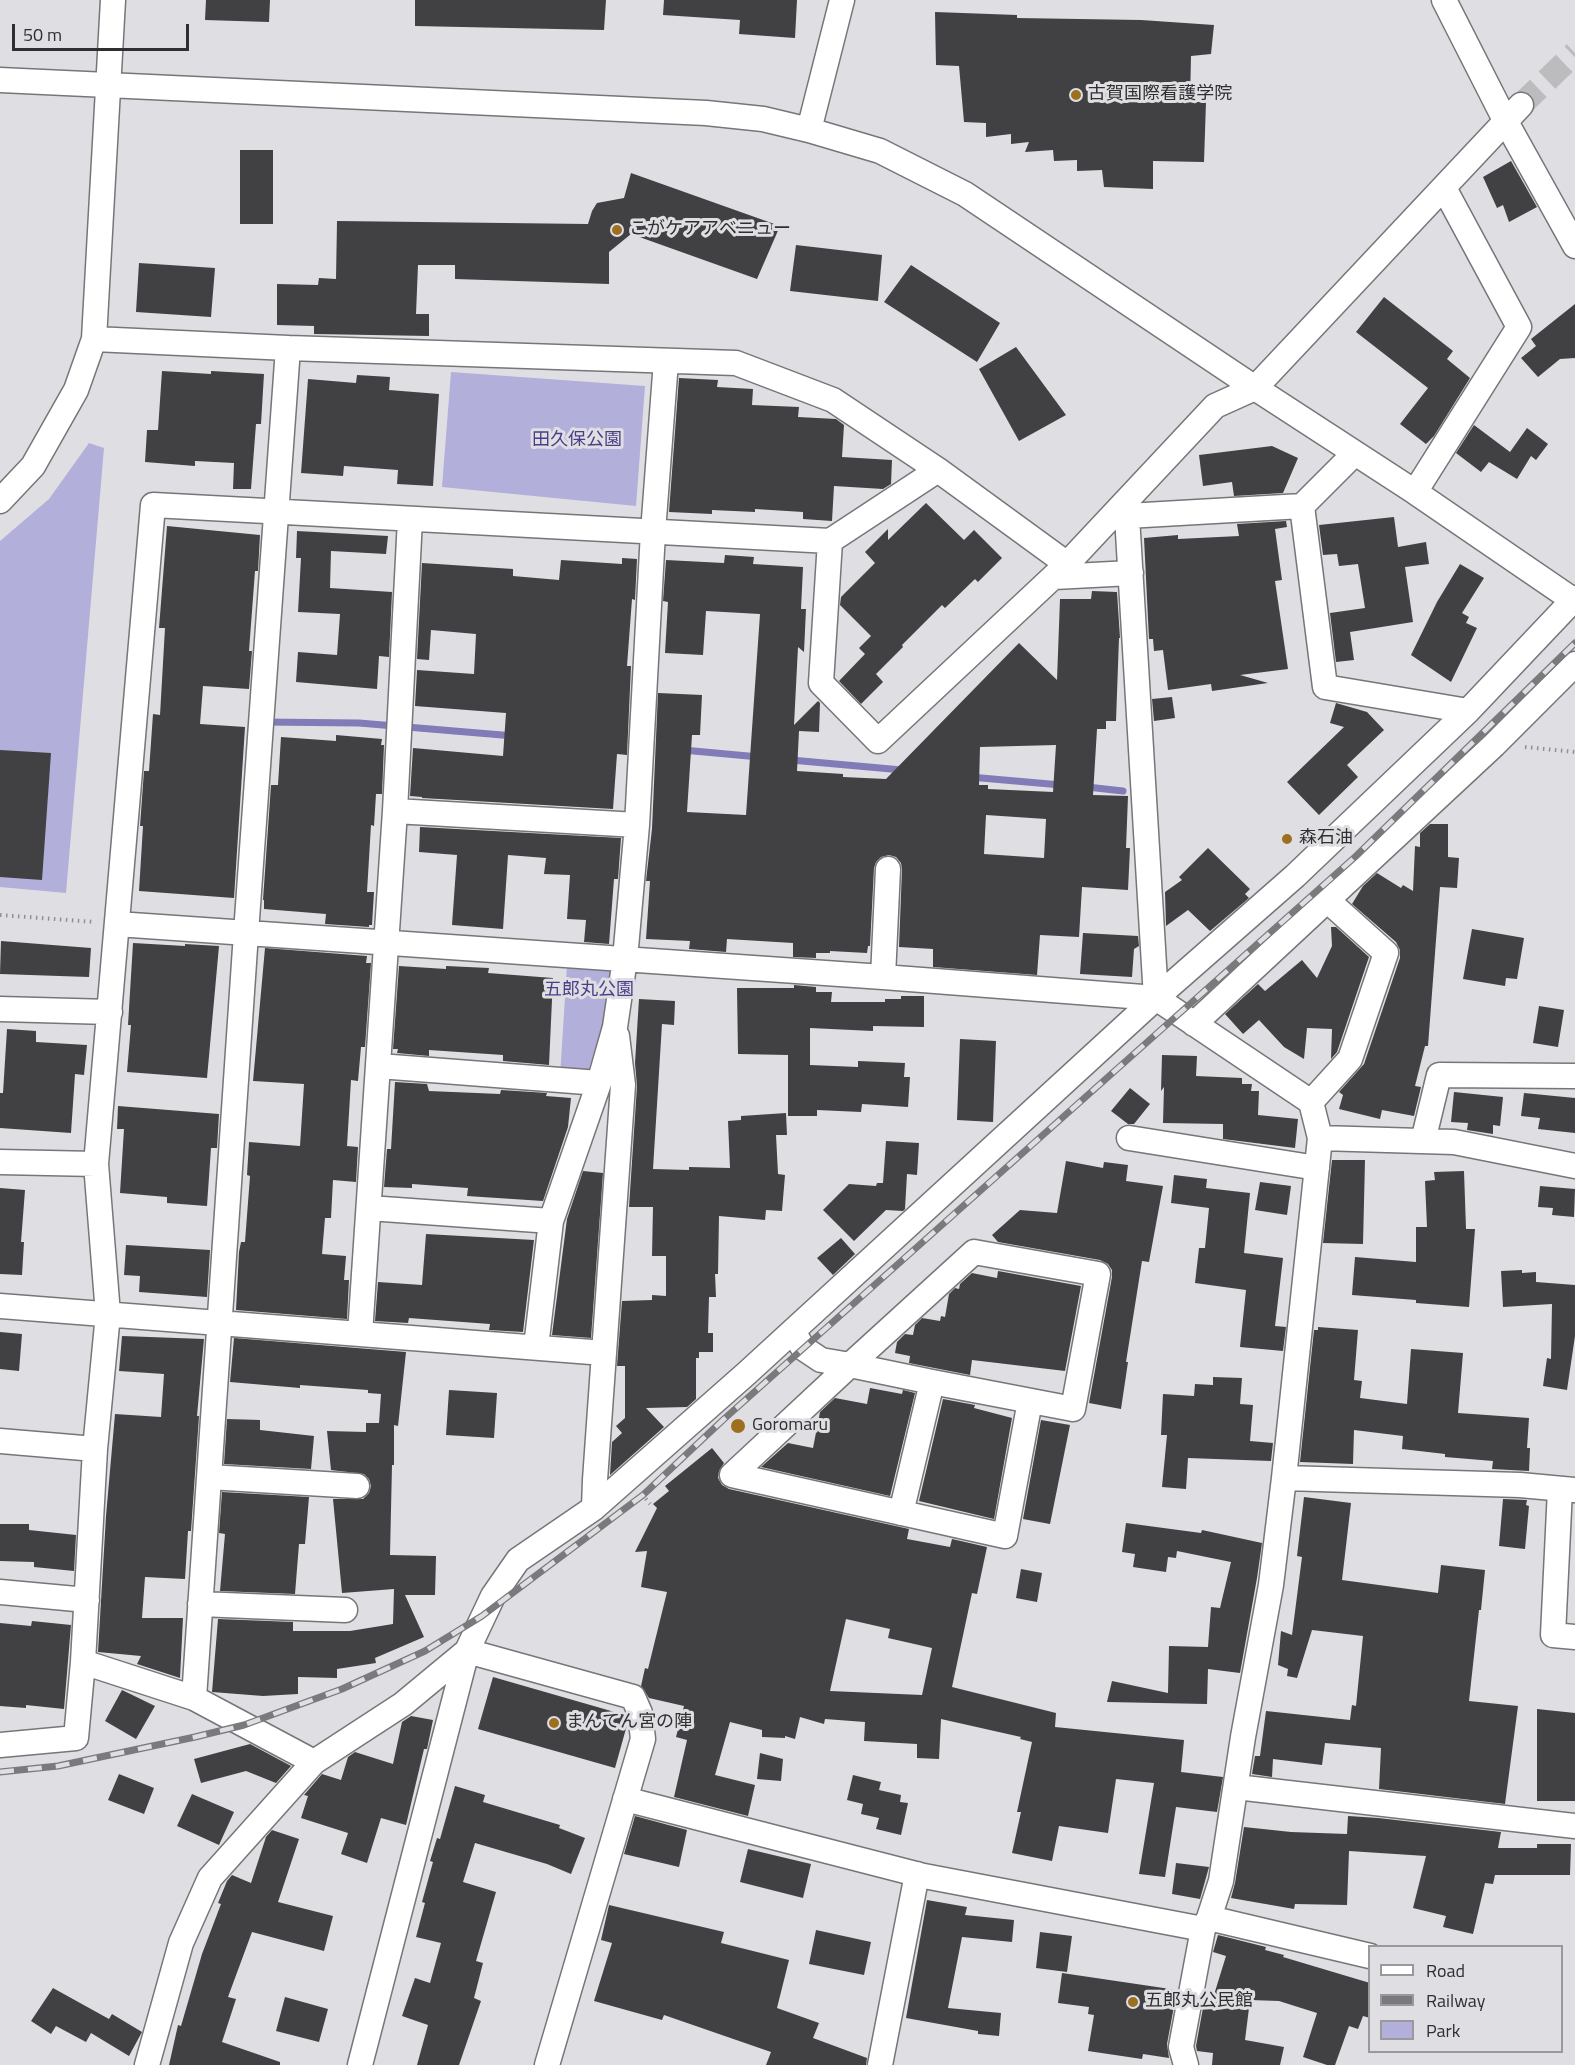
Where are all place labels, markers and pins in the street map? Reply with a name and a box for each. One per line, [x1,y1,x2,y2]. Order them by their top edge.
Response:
place label: 古賀国際看護学院 [1088,84,1232,106]
marker: 古賀国際看護学院 [1069,88,1083,102]
place label: こがケアアベニュー [629,219,791,241]
marker: こがケアアベニュー [610,223,624,237]
place label: 森石油 [1299,828,1353,850]
marker: 森石油 [1280,832,1294,846]
place label: Goromaru [752,1415,828,1437]
marker: Goromaru [729,1417,747,1435]
place label: まんてん宮の陣 [566,1712,692,1734]
marker: まんてん宮の陣 [547,1716,561,1730]
place label: 五郎丸公民館 [1145,1991,1253,2013]
marker: 五郎丸公民館 [1126,1995,1140,2009]

